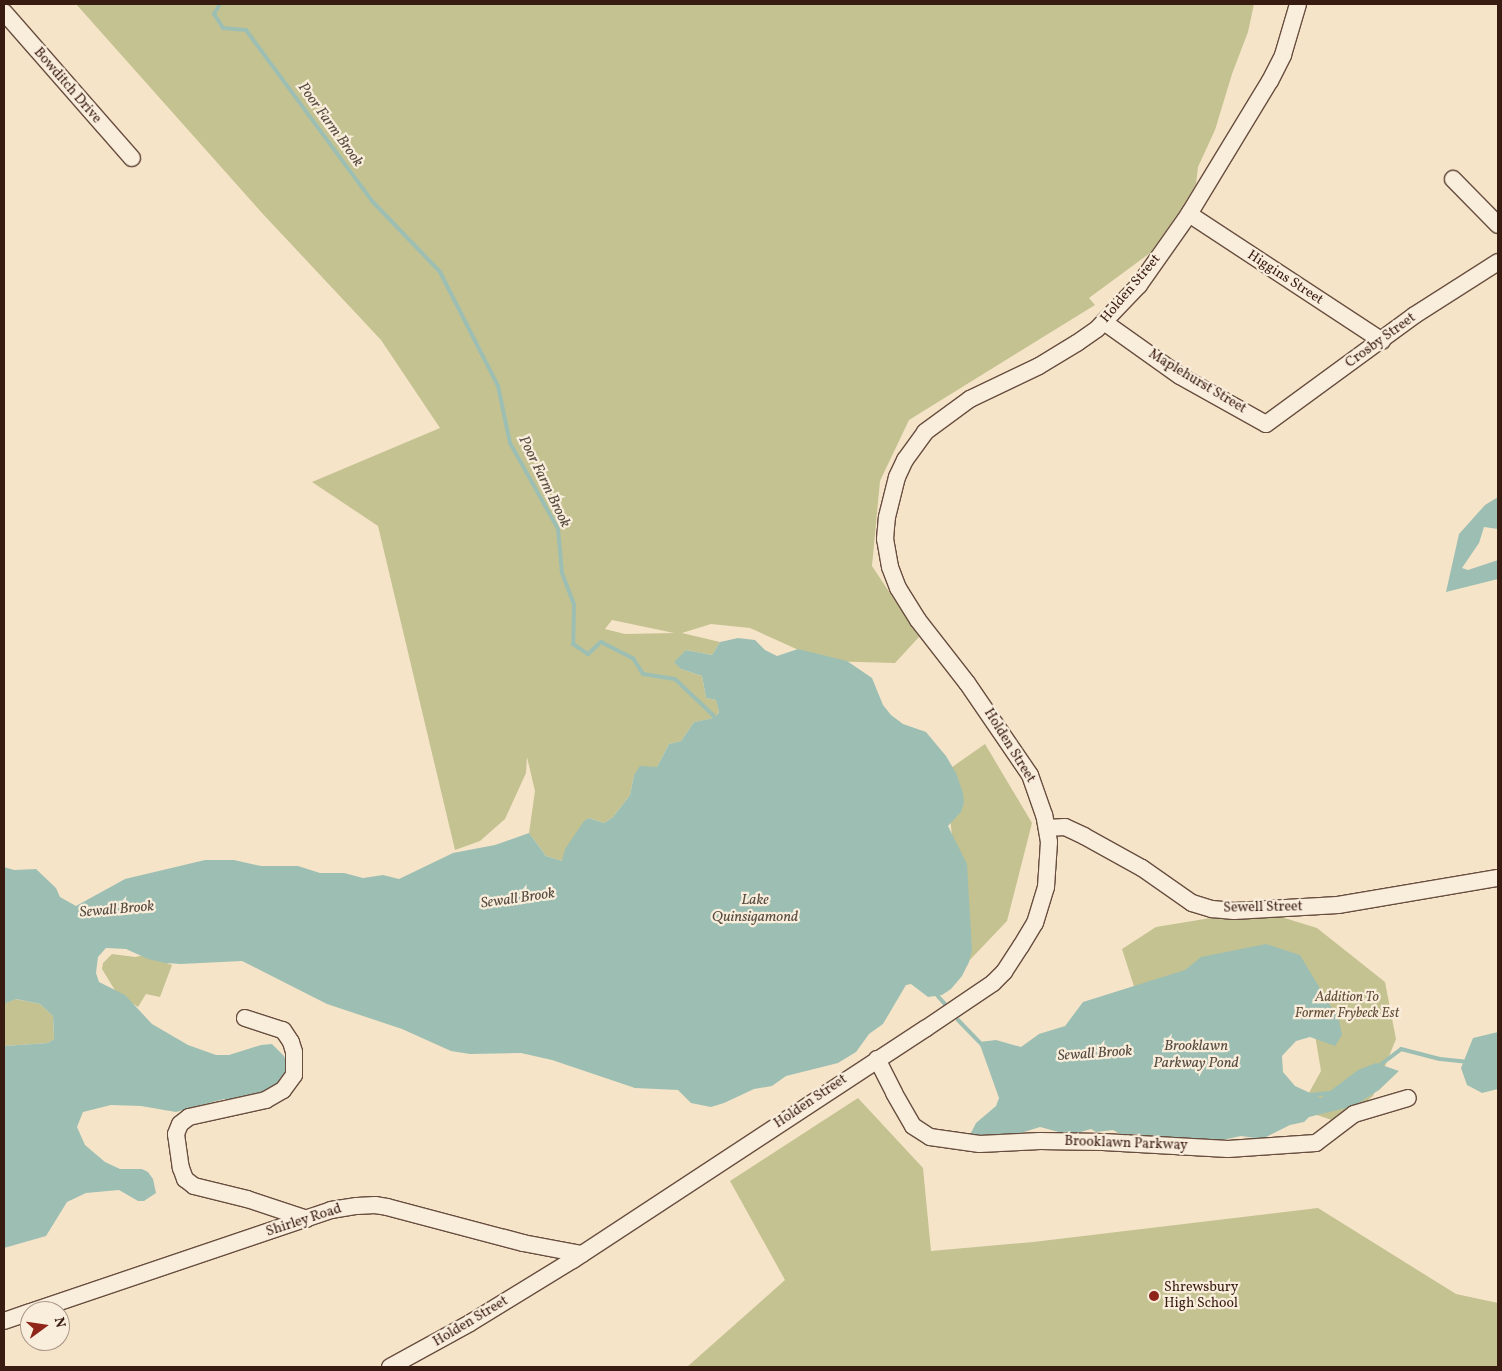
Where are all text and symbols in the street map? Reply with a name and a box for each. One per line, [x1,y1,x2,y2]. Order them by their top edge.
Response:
street label: Bowditch Drive [30,45,104,127]
water label: Poor Farm Brook [293,79,367,171]
street label: Higgins Street [1244,247,1326,309]
street label: Holden Street [1097,251,1165,327]
street label: Crosby Street [1342,310,1420,372]
street label: Maplehurst Street [1145,346,1249,418]
water label: Poor Farm Brook [514,433,574,531]
street label: Holden Street [980,706,1038,786]
water label: Sewall Brook [480,885,556,913]
water label: Lake Quinsigamond [712,891,798,926]
water label: Sewall Brook [79,898,155,922]
street label: Sewell Street [1223,899,1303,917]
park label: Addition To Former Frybeck Est [1295,990,1399,1022]
water label: Brooklawn Parkway Pond [1153,1037,1239,1072]
water label: Sewall Brook [1057,1042,1133,1066]
street label: Holden Street [771,1071,851,1133]
street label: Brooklawn Parkway [1064,1133,1188,1155]
street label: Shirley Road [264,1201,344,1241]
place label: Shrewsbury High School [1164,1280,1238,1312]
marker: Shrewsbury High School [1148,1290,1160,1302]
street label: Holden Street [430,1293,512,1351]
north arrow [20,1301,70,1351]
text: N [49,1315,70,1330]

